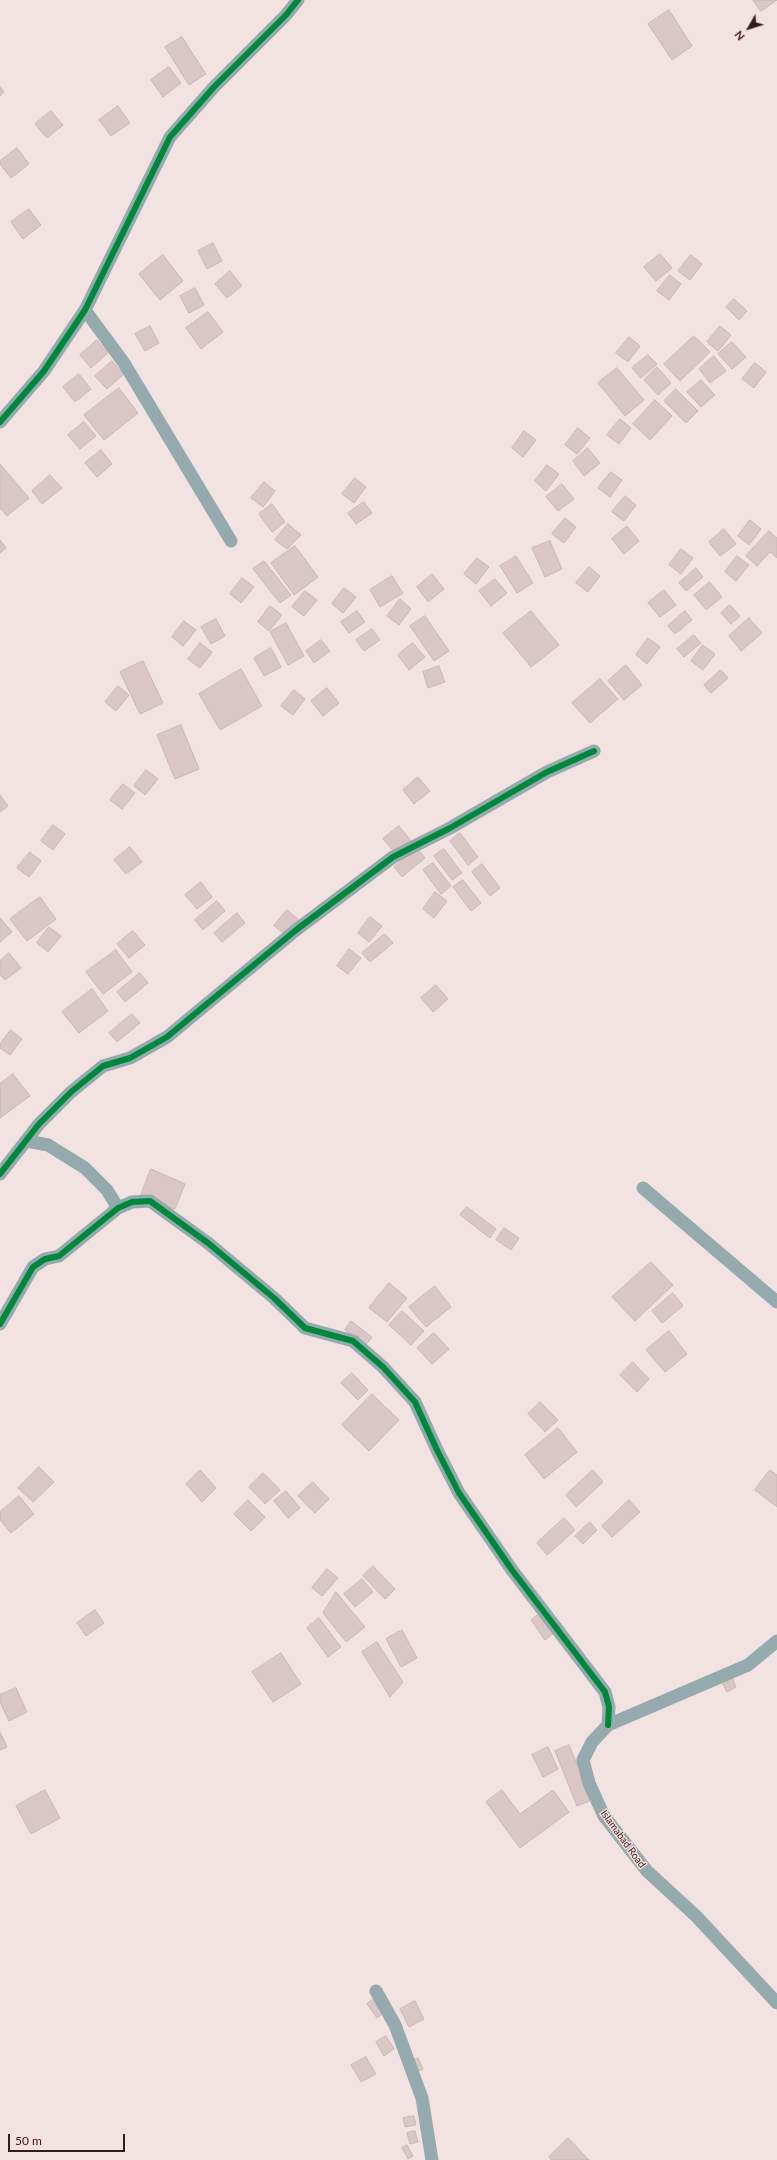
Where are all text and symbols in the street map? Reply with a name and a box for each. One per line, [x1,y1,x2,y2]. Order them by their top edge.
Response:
north arrow [729,8,769,48]
text: N [732,28,747,43]
street label: Islamabad Road [598,1808,648,1870]
scale bar [10,2126,127,2152]
text: 50 m [15,2133,42,2148]

